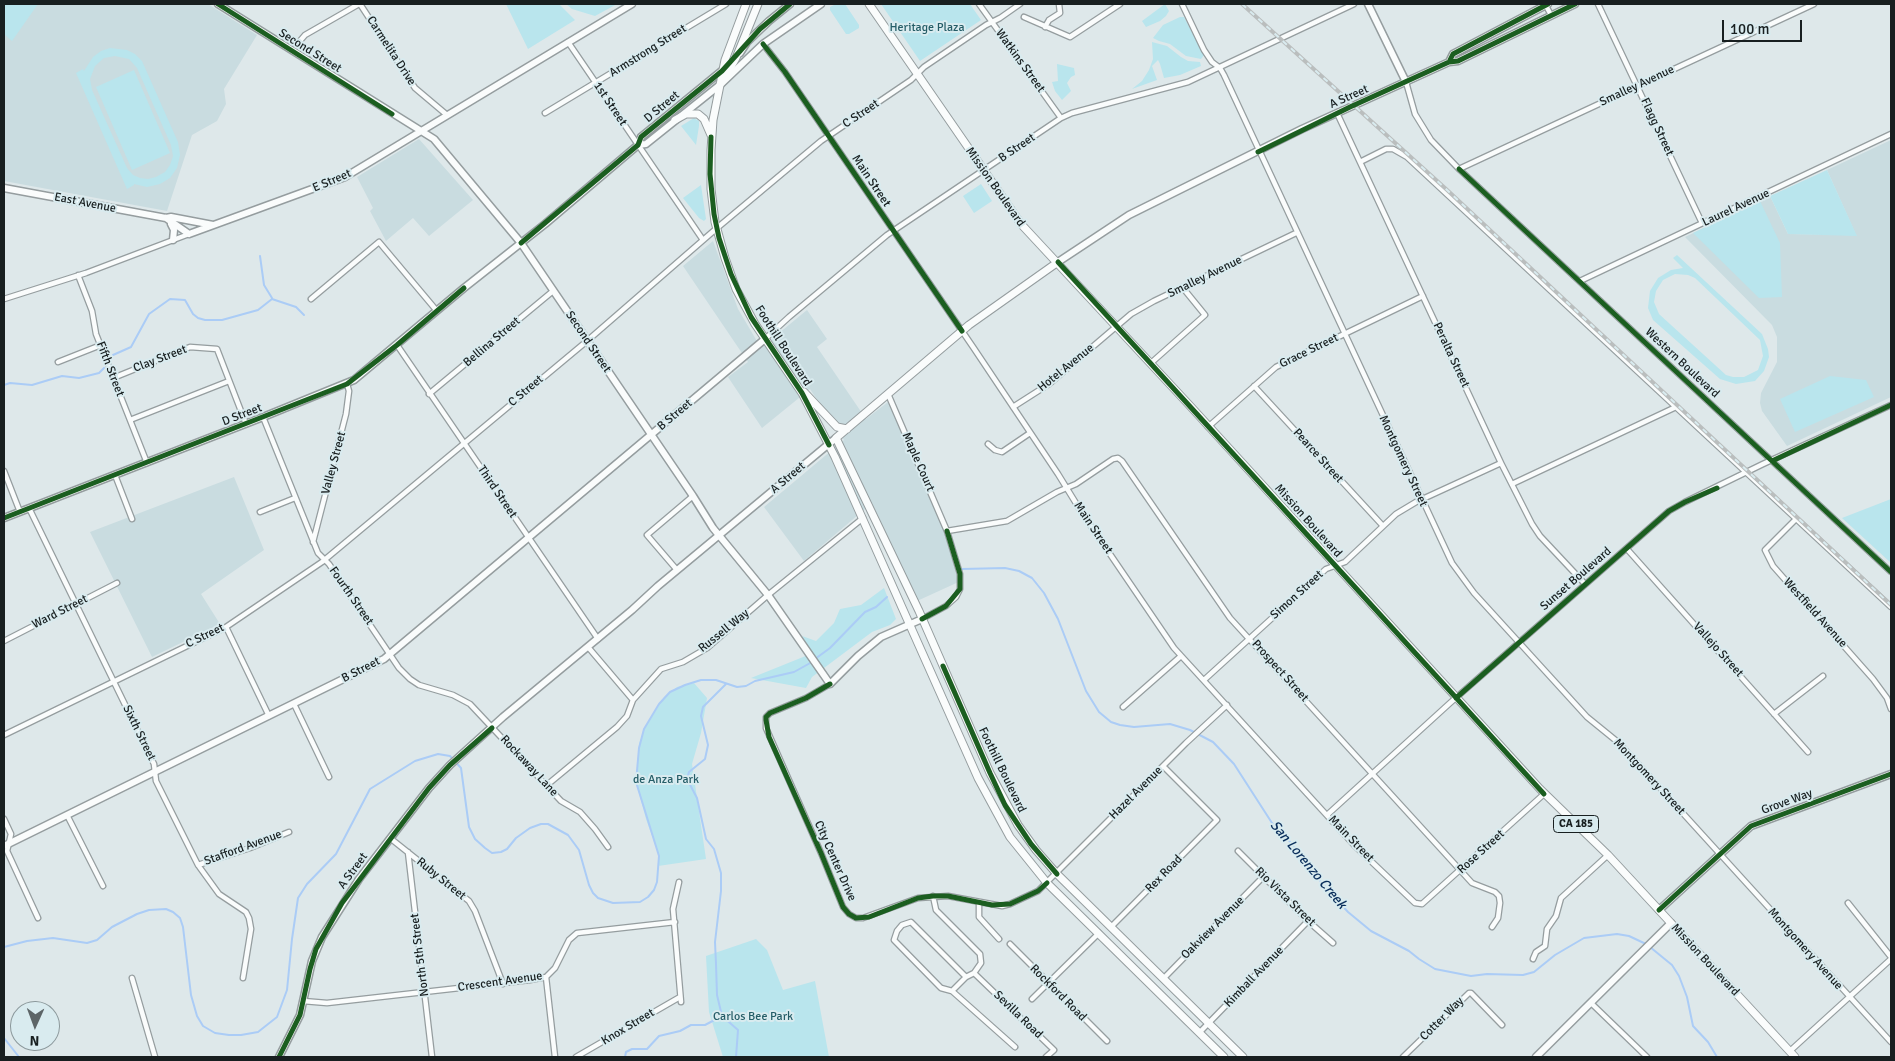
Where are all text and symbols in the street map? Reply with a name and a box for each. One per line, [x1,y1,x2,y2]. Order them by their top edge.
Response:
scale bar [1725,10,1805,42]
street label: Carmelita Drive [363,14,419,88]
text: 100 m [1730,20,1770,38]
park label: Heritage Plaza [889,21,965,35]
street label: Armstrong Street [607,22,689,80]
street label: Second Street [276,26,344,76]
street label: Watkins Street [992,27,1048,95]
street label: Smalley Avenue [1597,62,1677,110]
street label: 1st Street [590,79,630,129]
street label: A Street [1327,82,1371,112]
street label: D Street [641,88,683,126]
street label: Flagg Street [1637,96,1677,158]
street label: C Street [840,97,882,131]
street label: B Street [996,131,1038,165]
street label: Mission Boulevard [962,145,1028,229]
street label: Main Street [848,152,894,210]
street label: E Street [310,166,354,196]
street label: Laurel Avenue [1700,186,1772,230]
street label: East Avenue [53,190,117,216]
street label: Smalley Avenue [1166,253,1244,301]
street label: Foothill Boulevard [752,303,814,389]
street label: Second Street [562,308,614,376]
street label: Bellina Street [461,314,523,370]
street label: Peralta Street [1430,320,1472,390]
street label: Western Boulevard [1642,325,1722,401]
street label: Grace Street [1277,331,1341,371]
street label: Fifth Street [93,339,127,399]
street label: Hotel Avenue [1035,341,1097,395]
street label: Clay Street [131,342,189,376]
street label: C Street [506,372,546,410]
street label: B Street [655,396,695,434]
street label: D Street [220,401,264,429]
street label: Montgomery Street [1376,413,1430,509]
street label: Pearce Street [1290,426,1346,486]
street label: Valley Street [319,430,349,496]
street label: Maple Court [899,430,937,494]
street label: A Street [768,459,808,497]
street label: Third Street [474,463,520,521]
street label: Mission Boulevard [1271,481,1345,561]
street label: Main Street [1070,499,1116,557]
street label: Sunset Boulevard [1538,544,1614,614]
street label: Fourth Street [326,564,376,628]
street label: Simon Street [1268,568,1326,622]
street label: Westfield Avenue [1780,575,1850,651]
street label: Ward Street [30,592,90,632]
street label: Russell Way [696,606,752,656]
street label: Vallejo Street [1690,620,1746,680]
street label: C Street [183,621,227,651]
street label: Prospect Street [1248,637,1312,705]
street label: B Street [339,654,383,686]
street label: Sixth Street [119,703,159,763]
street label: Foothill Boulevard [975,725,1029,815]
street label: Rockaway Lane [497,732,561,800]
street label: Montgomery Street [1610,736,1688,818]
street label: Hazel Avenue [1106,763,1166,823]
park label: de Anza Park [633,773,699,787]
street label: Grove Way [1760,786,1814,818]
street label: Main Street [1325,813,1377,865]
road number: CA 185 [1554,816,1598,832]
water label: San Lorenzo Creek [1266,817,1350,913]
street label: City Center Drive [811,818,859,904]
street label: Stafford Avenue [202,827,284,869]
street label: Rose Street [1454,827,1508,877]
street label: A Street [335,850,371,892]
street label: Rex Road [1143,852,1185,896]
street label: Ruby Street [413,855,469,903]
street label: Rio Vista Street [1252,864,1318,930]
street label: Oakview Avenue [1179,894,1247,962]
street label: Montgomery Avenue [1764,905,1846,993]
street label: North 5th Street [408,913,432,997]
street label: Mission Boulevard [1668,921,1742,999]
street label: Kimball Avenue [1221,943,1287,1011]
street label: Rockford Road [1027,962,1089,1024]
street label: Crescent Avenue [457,969,543,995]
street label: Sevilla Road [991,988,1045,1042]
street label: Cotter Way [1417,994,1467,1044]
north arrow [10,1001,60,1051]
street label: Knox Street [599,1006,657,1048]
park label: Carlos Bee Park [713,1010,793,1024]
text: N [29,1032,40,1049]

